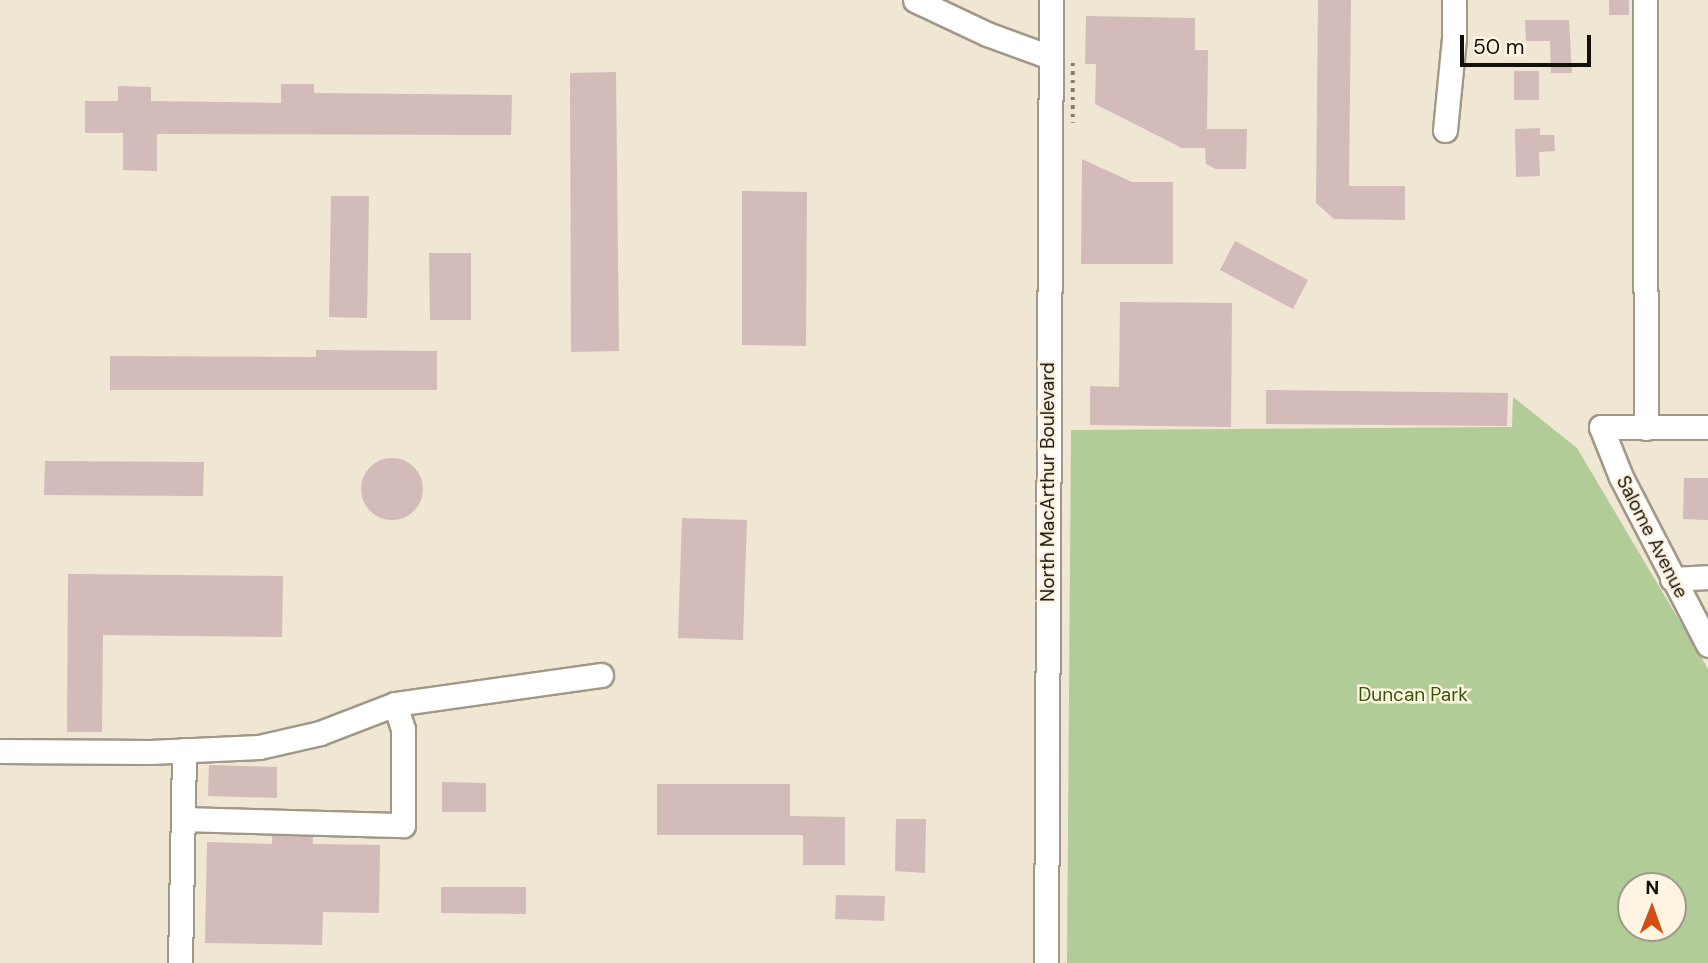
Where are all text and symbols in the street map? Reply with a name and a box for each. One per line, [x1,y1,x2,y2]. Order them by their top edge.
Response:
scale bar [1463,21,1594,65]
text: 50 m [1473,33,1524,61]
street label: North MacArthur Boulevard [1037,362,1059,602]
street label: Salome Avenue [1611,472,1693,602]
park label: Duncan Park [1358,684,1468,706]
north arrow [1617,872,1687,942]
text: N [1645,875,1659,900]

